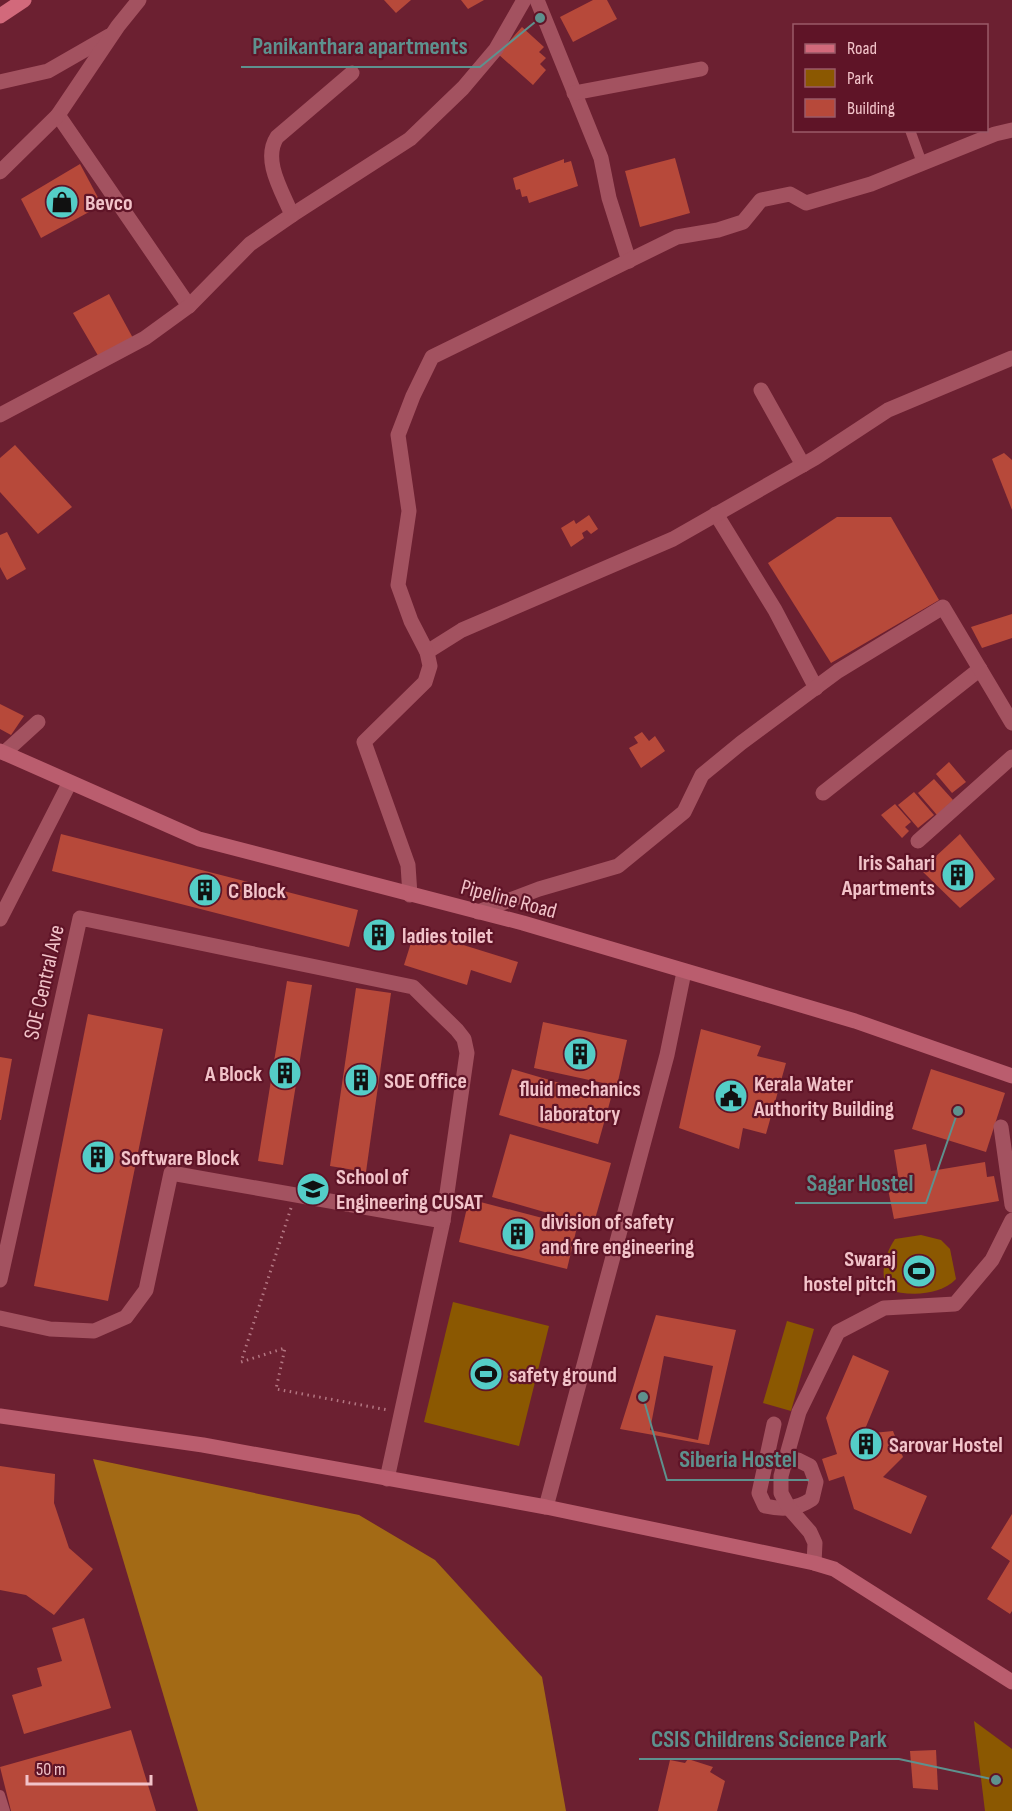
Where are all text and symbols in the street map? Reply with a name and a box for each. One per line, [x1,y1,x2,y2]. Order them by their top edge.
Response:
legend [793,24,988,132]
callout: Panikanthara apartments [241,25,480,67]
text: Panikanthara apartments [252,32,468,61]
text: Road [847,38,877,59]
text: Park [847,68,873,89]
text: Building [847,98,895,119]
shop icon: Bevco [44,184,80,220]
place label: Bevco [85,190,133,217]
place label: Iris Sahari Apartments [841,850,935,902]
building icon: Iris Sahari Apartments [940,857,976,893]
building icon: C Block [187,872,223,908]
street label: Pipeline Road [458,874,560,925]
place label: C Block [228,878,287,905]
building icon: ladies toilet [361,917,397,953]
street label: SOE Central Ave [18,922,71,1042]
place label: ladies toilet [402,923,493,950]
building icon: fluid mechanics laboratory [562,1036,598,1072]
building icon: A Block [267,1055,303,1091]
place label: A Block [204,1061,263,1088]
building icon: SOE Office [343,1062,379,1098]
place label: SOE Office [384,1068,467,1095]
place label: Kerala Water Authority Building [753,1071,894,1123]
place label: fluid mechanics laboratory [519,1076,641,1128]
public building icon: Kerala Water Authority Building [713,1078,749,1114]
building icon: Software Block [80,1139,116,1175]
place label: Software Block [121,1145,240,1172]
callout: Sagar Hostel [795,1161,926,1203]
place label: School of Engineering CUSAT [336,1164,484,1216]
text: Sagar Hostel [807,1169,913,1198]
school or university icon: School of Engineering CUSAT [295,1171,331,1207]
place label: division of safety and fire engineering [541,1209,694,1261]
building icon: division of safety and fire engineering [500,1216,536,1252]
place label: Swaraj hostel pitch [804,1246,896,1298]
sports icon: Swaraj hostel pitch [901,1253,937,1289]
sports icon: safety ground [468,1356,504,1392]
place label: safety ground [509,1362,617,1389]
building icon: Sarovar Hostel [848,1426,884,1462]
place label: Sarovar Hostel [889,1432,1003,1459]
callout: Siberia Hostel [667,1438,809,1480]
text: Siberia Hostel [679,1445,797,1474]
callout: CSIS Childrens Science Park [639,1717,899,1759]
text: CSIS Childrens Science Park [651,1725,887,1754]
scale bar [27,1748,152,1786]
text: 50 m [36,1759,66,1780]

